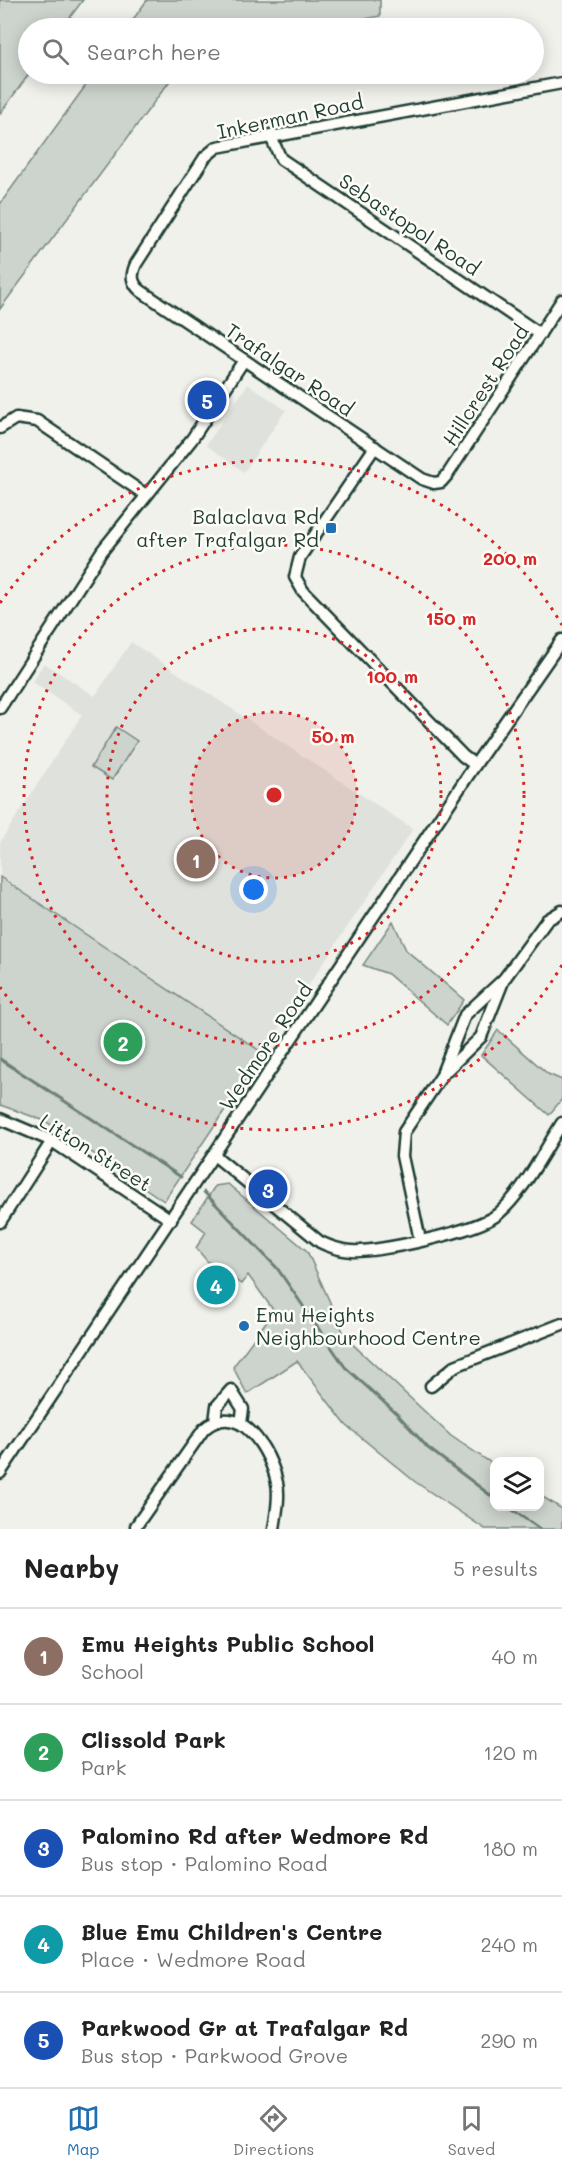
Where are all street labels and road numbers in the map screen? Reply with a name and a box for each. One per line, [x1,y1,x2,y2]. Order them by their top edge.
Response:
street label: Inkerman Road [215,88,365,144]
street label: Sebastopol Road [334,167,486,281]
street label: Trafalgar Road [221,316,359,422]
street label: Hillcrest Road [436,319,534,451]
street label: Wedmore Road [213,977,317,1115]
street label: Litton Street [35,1107,157,1197]

